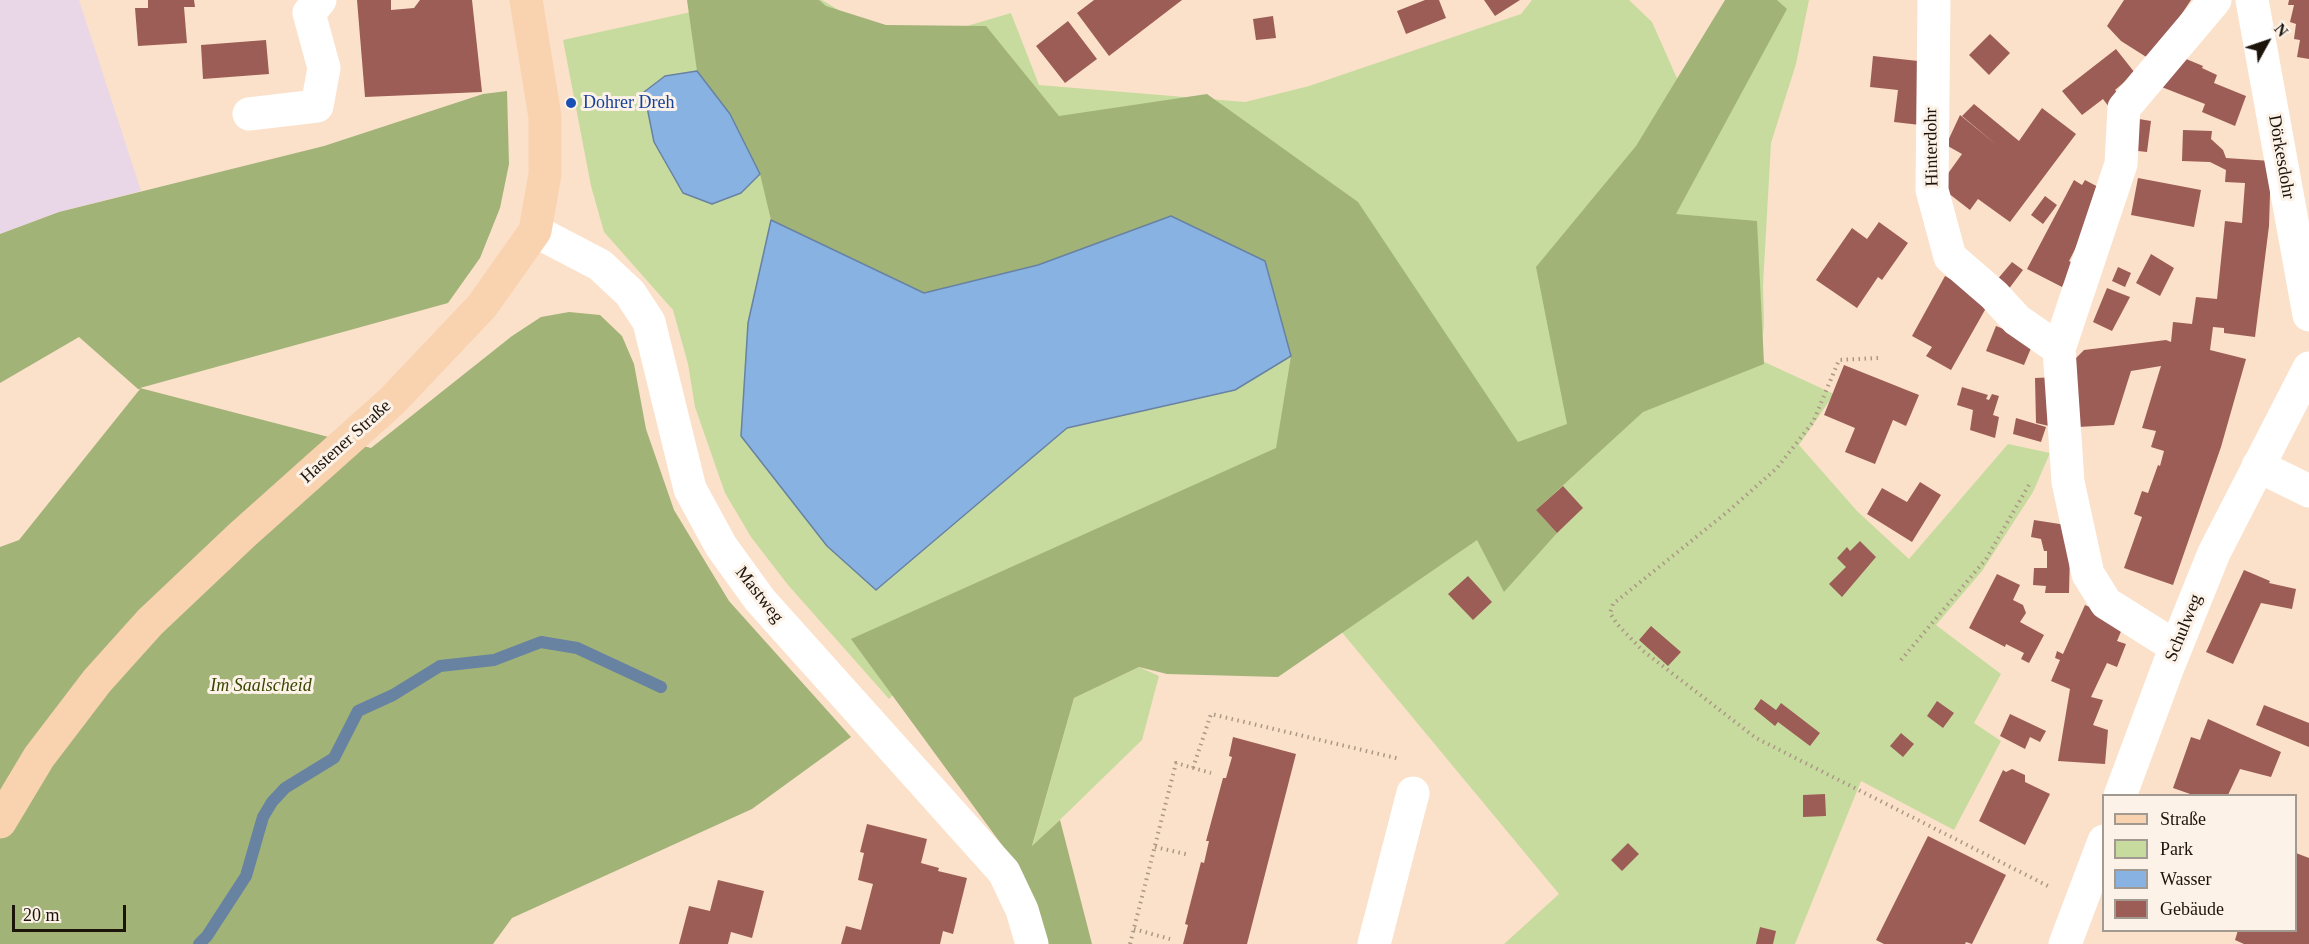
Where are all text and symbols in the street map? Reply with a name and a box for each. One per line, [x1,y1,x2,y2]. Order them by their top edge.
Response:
north arrow [2237,12,2297,72]
text: N [2271,20,2291,40]
place label: Dohrer Dreh [583,92,674,114]
marker: Dohrer Dreh [564,96,578,110]
street label: Hinterdohr [1921,107,1943,187]
street label: Dörkesdohr [2263,113,2299,201]
street label: Hastener Straße [296,396,396,488]
street label: Mastweg [730,562,788,628]
street label: Schulweg [2161,591,2207,665]
park label: Im Saalscheid [210,675,312,697]
legend [2102,794,2297,932]
text: Straße [2160,809,2206,829]
text: Park [2160,839,2193,859]
text: Wasser [2160,869,2212,889]
scale bar [15,893,129,931]
text: Gebäude [2160,899,2224,919]
text: 20 m [23,905,60,925]

